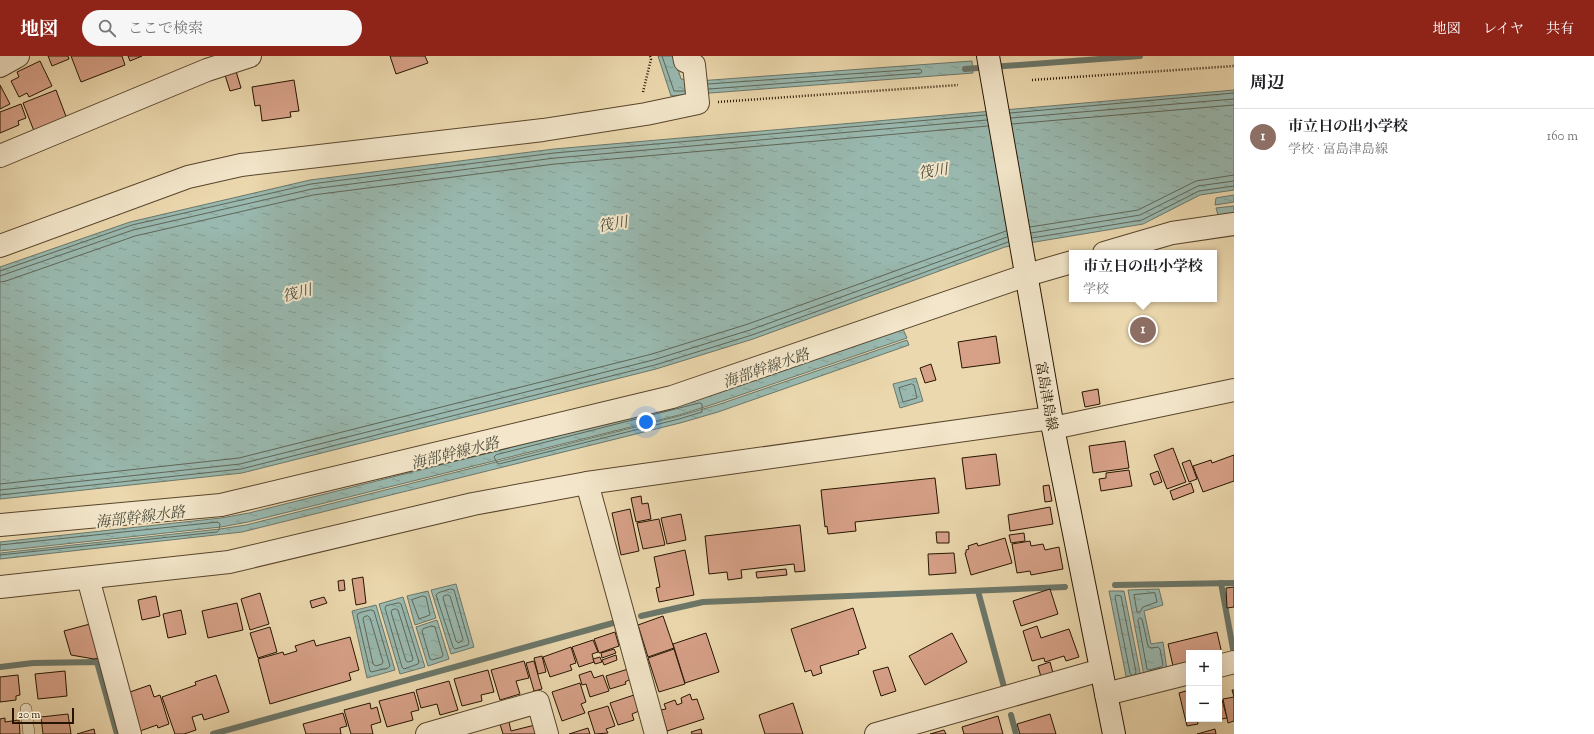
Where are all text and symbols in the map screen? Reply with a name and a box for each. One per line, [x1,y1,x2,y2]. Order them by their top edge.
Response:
search box [82,10,362,46]
text: 地図 [20,17,58,44]
icon: search [96,17,118,39]
text: ここで検索 [128,19,203,40]
text: 地図 [1433,20,1461,40]
text: レイヤ [1483,20,1524,40]
text: 共有 [1546,20,1574,40]
text: 周辺 [1250,72,1284,96]
text: 市立日の出小学校 [1288,117,1408,138]
text: 1 [1261,128,1265,146]
text: 160 m [1547,128,1578,146]
text: 学校 · 富島津島線 [1288,141,1388,159]
water label: 筏川 [917,159,952,185]
water label: 筏川 [597,212,632,238]
popup [1069,250,1217,302]
text: 市立日の出小学校 [1083,257,1203,278]
water label: 筏川 [280,280,316,308]
text: 学校 [1083,281,1109,299]
pin: 1 [1130,315,1156,345]
water label: 海部幹線水路 [721,345,813,394]
street label: 富島津島線 [1029,360,1061,433]
your location [636,412,656,432]
water label: 海部幹線水路 [409,433,503,476]
water label: 海部幹線水路 [94,502,187,534]
map controls [1186,650,1222,722]
button: + [1186,650,1222,686]
button: − [1186,686,1222,722]
scale bar [12,706,74,725]
text: 20 m [18,707,40,723]

